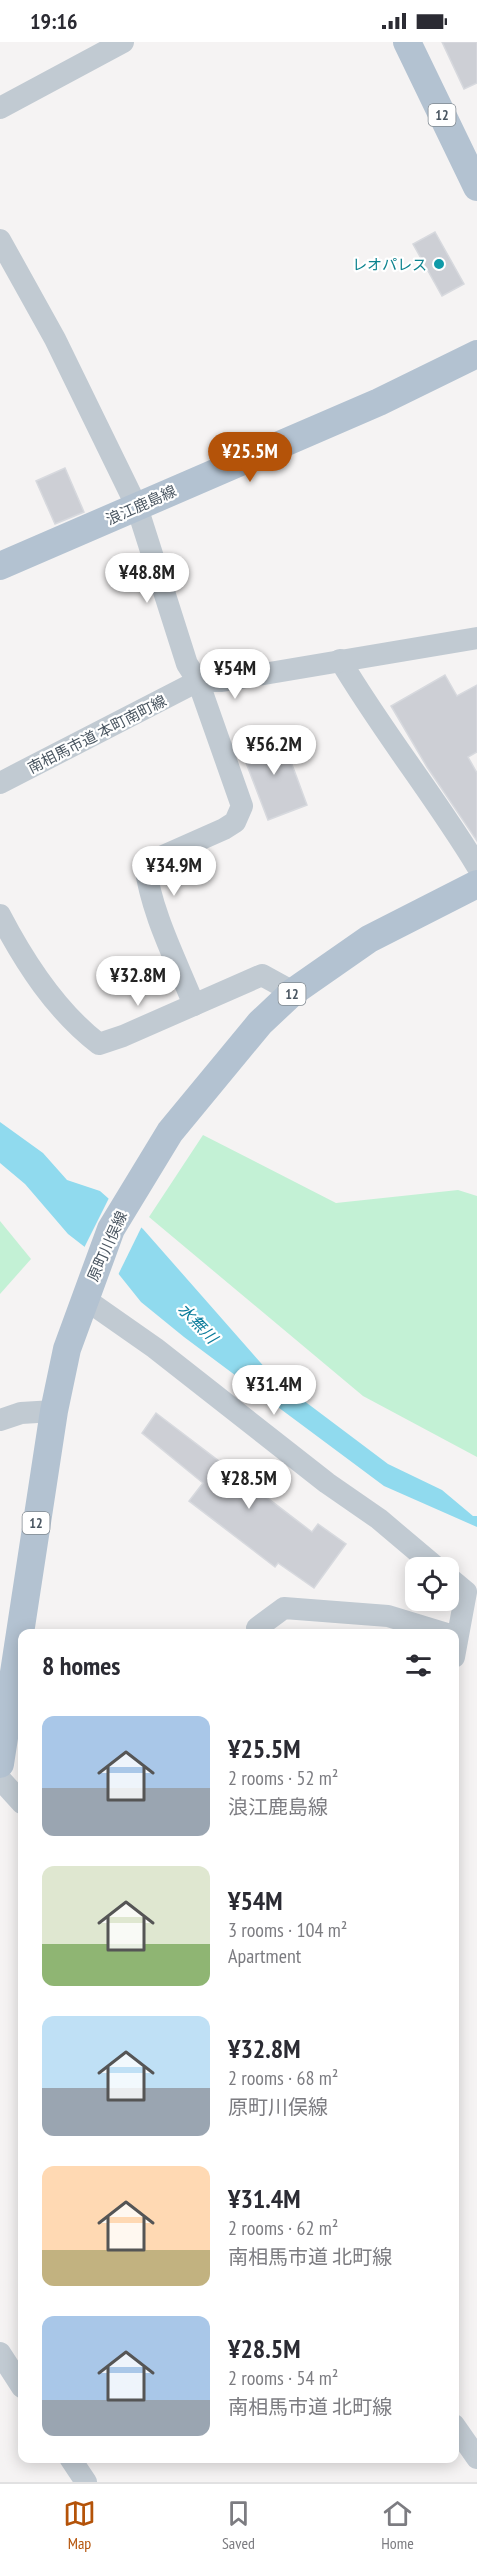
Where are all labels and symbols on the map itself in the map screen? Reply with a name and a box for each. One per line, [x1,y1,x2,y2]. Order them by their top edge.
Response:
road number: 12 [428,104,456,126]
place label: レオパレス [352,255,427,274]
marker: レオパレス [432,257,446,271]
pin: ¥25.5M [201,432,299,483]
street label: 浪江鹿島線 [103,481,179,529]
pin: ¥48.8M [98,553,196,604]
pin: ¥54M [199,649,271,700]
street label: 南相馬市道 本町南町線 [24,691,170,777]
pin: ¥56.2M [225,725,323,776]
pin: ¥34.9M [125,846,223,897]
pin: ¥32.8M [89,956,187,1007]
road number: 12 [278,983,306,1005]
street label: 原町川俣線 [83,1208,131,1284]
water label: 水無川 [174,1299,223,1349]
pin: ¥31.4M [225,1365,323,1416]
pin: ¥28.5M [200,1459,298,1510]
road number: 12 [22,1512,50,1534]

